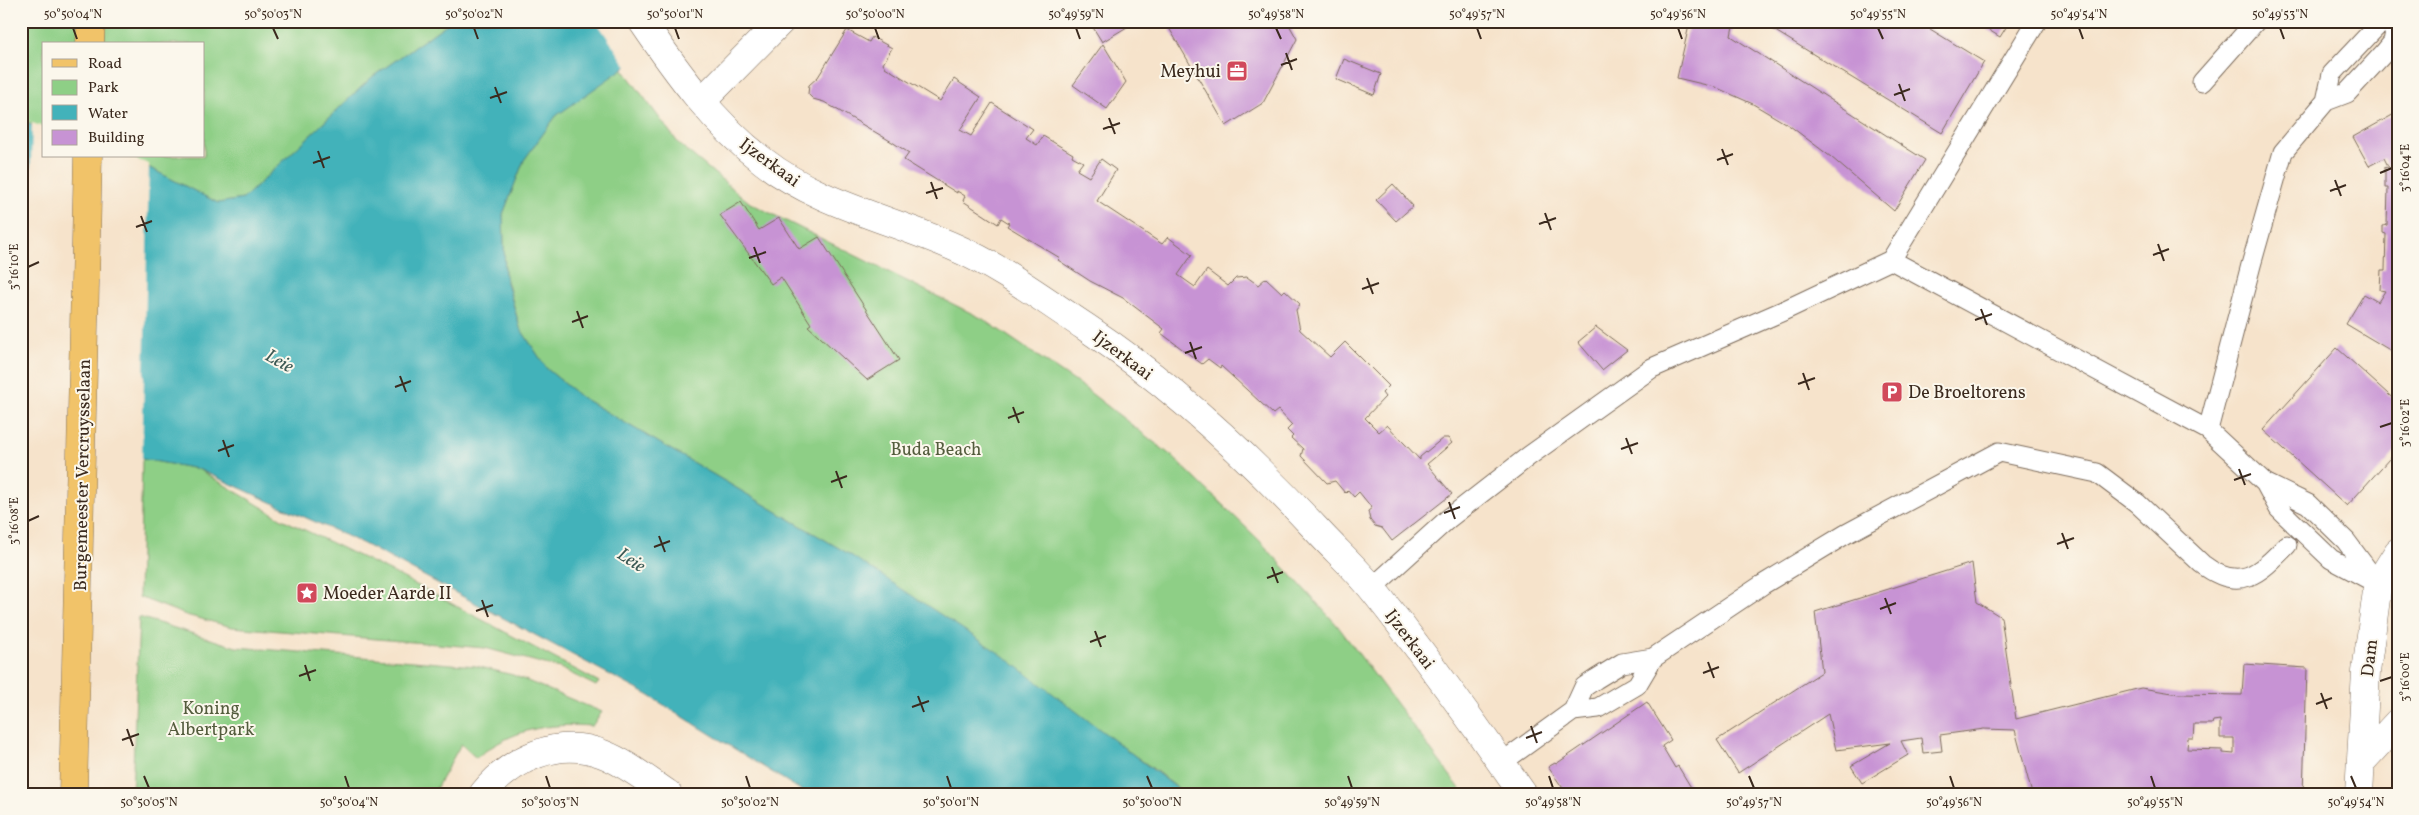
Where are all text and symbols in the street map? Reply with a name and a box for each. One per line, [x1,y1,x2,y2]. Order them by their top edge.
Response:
text: 50°50'04"N [44,7,102,23]
text: 50°50'03"N [244,7,302,23]
text: 50°50'02"N [445,7,503,23]
text: 50°50'01"N [647,7,703,23]
text: 50°50'00"N [845,7,905,23]
text: 50°49'59"N [1048,7,1104,23]
text: 50°49'58"N [1248,7,1304,23]
text: 50°49'57"N [1449,7,1505,23]
text: 50°49'56"N [1650,7,1706,23]
text: 50°49'55"N [1850,7,1906,23]
text: 50°49'54"N [2051,7,2107,23]
text: 50°49'53"N [2252,7,2308,23]
legend [42,42,205,158]
text: Road [88,54,122,75]
office icon: Meyhui [1225,59,1249,83]
place label: Meyhui [1160,60,1221,85]
text: Park [88,78,119,99]
text: Water [88,104,128,125]
text: Building [88,128,145,149]
street label: Ijzerkaai [734,133,805,194]
text: 3°16'04"E [2398,144,2414,192]
text: 3°16'10"E [7,244,23,290]
street label: Ijzerkaai [1087,325,1157,387]
water label: Leie [260,343,298,380]
street label: Burgemeester Vercruysselaan [69,358,98,591]
parking icon: De Broeltorens [1880,380,1904,404]
place label: De Broeltorens [1908,381,2026,406]
text: 3°16'02"E [2398,399,2414,447]
park label: Buda Beach [890,438,982,463]
text: 3°16'08"E [7,497,23,545]
water label: Leie [612,542,650,579]
place icon: Moeder Aarde II [295,581,319,605]
place label: Moeder Aarde II [323,582,452,607]
street label: Ijzerkaai [1378,605,1440,675]
street label: Dam [2356,638,2385,679]
text: 3°16'00"E [2398,652,2414,702]
park label: Koning Albertpark [168,697,255,743]
text: 50°50'05"N [120,795,178,811]
text: 50°50'04"N [320,795,378,811]
text: 50°50'03"N [521,795,579,811]
text: 50°50'02"N [721,795,779,811]
text: 50°50'01"N [923,795,979,811]
text: 50°50'00"N [1122,795,1182,811]
text: 50°49'59"N [1324,795,1380,811]
text: 50°49'58"N [1525,795,1581,811]
text: 50°49'57"N [1726,795,1782,811]
text: 50°49'56"N [1926,795,1982,811]
text: 50°49'55"N [2127,795,2183,811]
text: 50°49'54"N [2328,795,2384,811]

